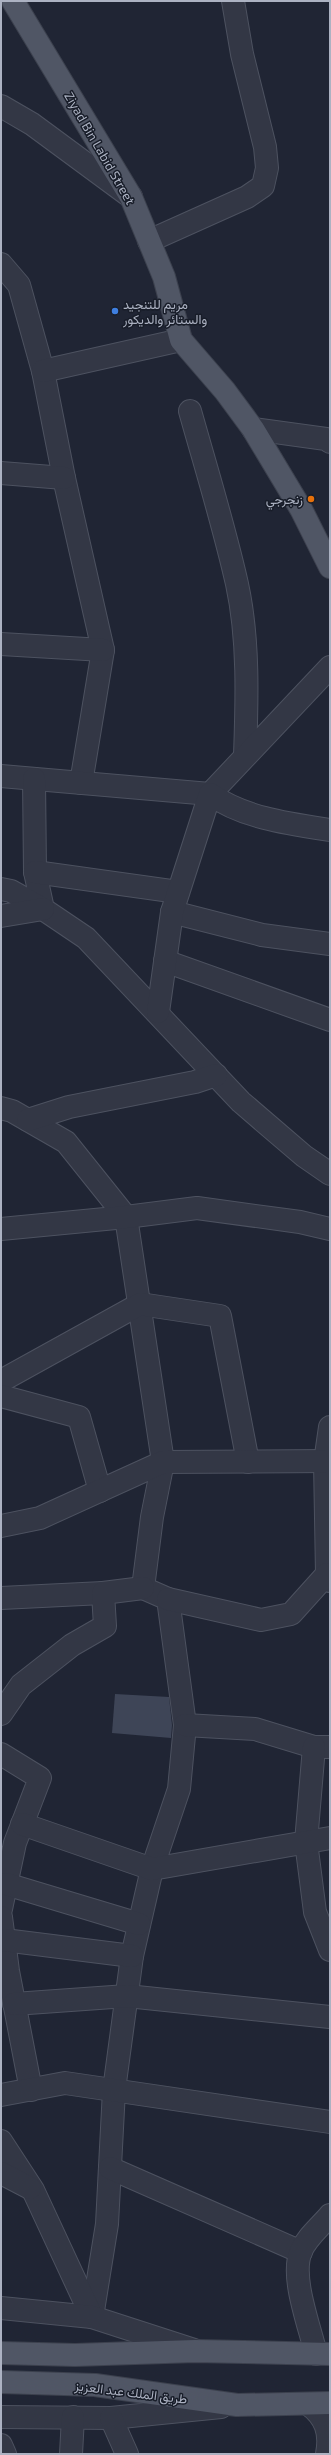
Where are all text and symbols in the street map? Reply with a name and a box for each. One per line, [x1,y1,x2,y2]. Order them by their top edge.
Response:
street label: Ziyad Bin Labid Street [61,89,139,207]
place label: مريم للتنجيد والستائر والديكور [122,296,207,328]
marker: مريم للتنجيد والستائر والديكور [110,306,120,316]
place label: زنجرجي [266,491,303,510]
marker: زنجرجي [306,494,316,504]
street label: طريق الملك عبد العزيز [73,2377,188,2408]

